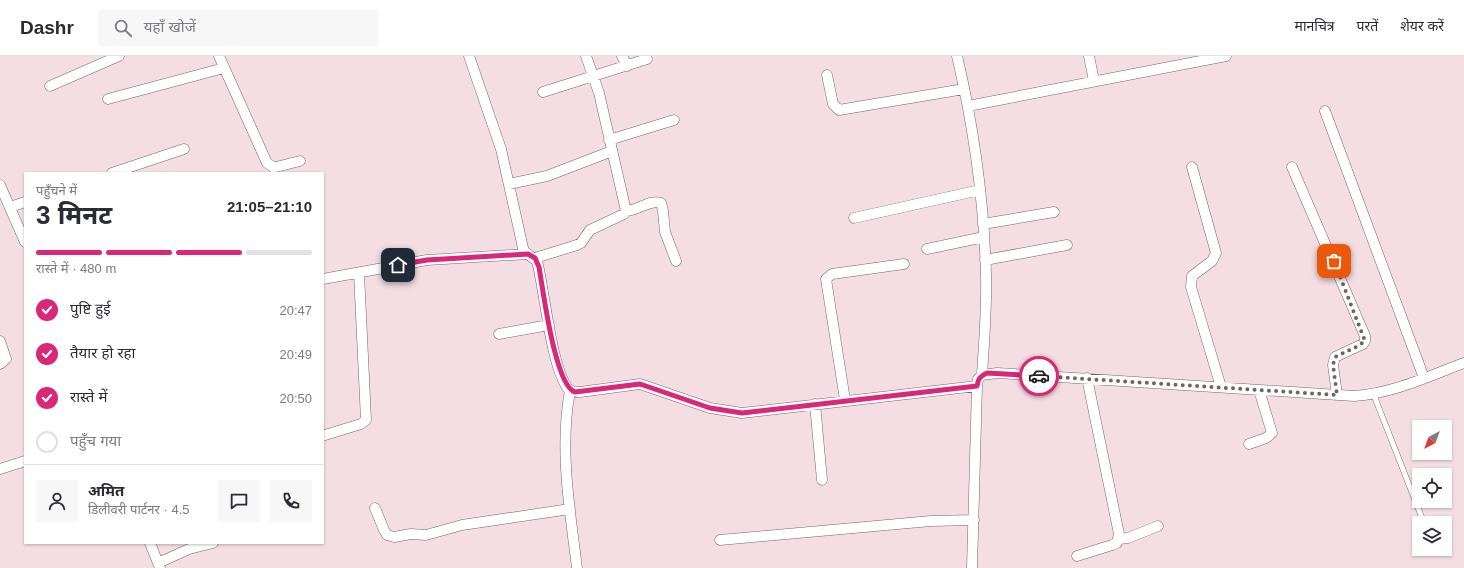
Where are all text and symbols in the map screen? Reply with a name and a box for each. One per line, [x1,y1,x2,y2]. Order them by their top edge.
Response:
search box [98,10,378,46]
text: Dashr [20,17,74,38]
icon: search [112,17,134,39]
text: यहाँ खोजें [144,18,196,35]
text: मानचित्र [1295,18,1335,34]
text: परतें [1357,18,1378,34]
text: शेयर करें [1400,18,1444,34]
text: पहुँचने में [36,183,77,198]
text: 21:05–21:10 [227,198,312,215]
text: 3 मिनट [36,200,112,230]
pin [1317,244,1351,278]
pin [381,248,415,282]
icon: bag [1323,250,1345,272]
icon: home [387,254,409,276]
text: रास्ते में · 480 m [36,261,116,276]
icon: check [36,299,58,321]
text: पुष्टि हुई [70,300,111,317]
text: 20:47 [279,303,312,318]
icon: check [36,343,58,365]
text: तैयार हो रहा [70,344,135,361]
text: 20:49 [279,347,312,362]
courier [1019,356,1059,396]
icon: car [1028,365,1050,387]
icon: check [36,387,58,409]
text: रास्ते में [70,388,108,405]
text: 20:50 [279,391,312,406]
north arrow [1412,420,1452,460]
map controls [1412,420,1452,556]
text: पहुँच गया [70,432,121,449]
button: locate [1412,468,1452,508]
button: person [36,480,78,522]
button: chat [218,480,260,522]
button: phone [270,480,312,522]
text: अमित [88,482,124,499]
text: डिलीवरी पार्टनर · 4.5 [88,502,190,517]
button: layers [1412,516,1452,556]

